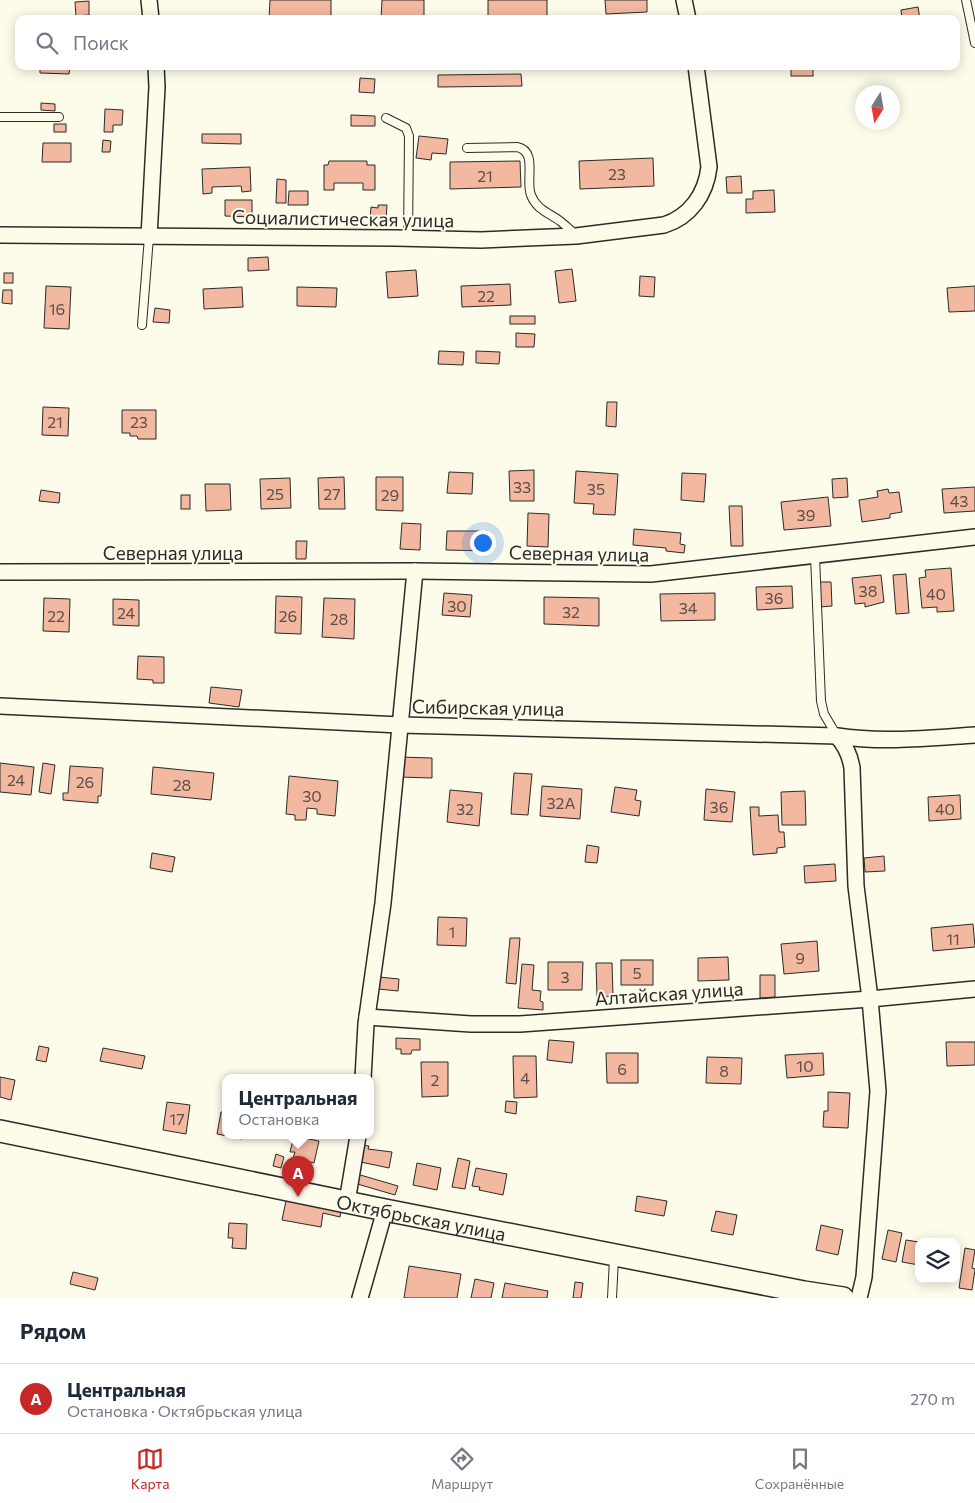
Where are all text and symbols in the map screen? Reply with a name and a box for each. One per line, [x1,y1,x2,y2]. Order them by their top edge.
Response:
search box [15,15,960,70]
icon: search [33,29,61,57]
text: Поиск [73,31,129,54]
north arrow [855,85,900,130]
house number: 23 [608,164,626,183]
house number: 21 [477,166,493,185]
street label: Социалистическая улица [232,205,454,231]
house number: 22 [477,286,495,305]
house number: 16 [49,299,65,318]
house number: 21 [47,412,63,431]
house number: 23 [130,412,148,431]
house number: 33 [513,477,531,496]
house number: 35 [587,479,605,498]
house number: 25 [266,484,284,503]
house number: 27 [323,484,341,503]
house number: 29 [381,485,399,504]
house number: 43 [950,491,968,510]
house number: 39 [797,505,815,524]
your location [470,530,496,556]
street label: Северная улица [509,540,649,566]
street label: Северная улица [103,541,243,564]
house number: 38 [859,581,877,600]
house number: 40 [926,584,946,603]
house number: 36 [765,588,783,607]
house number: 30 [447,596,467,615]
house number: 34 [679,598,698,617]
house number: 32 [562,602,580,621]
house number: 24 [117,603,135,622]
house number: 22 [47,606,65,625]
house number: 26 [279,606,297,625]
house number: 28 [330,609,348,628]
street label: Сибирская улица [412,694,564,720]
house number: 24 [7,770,25,789]
house number: 26 [76,772,94,791]
house number: 28 [173,775,191,794]
house number: 30 [302,786,322,805]
house number: 32А [547,793,576,812]
house number: 36 [710,797,728,816]
house number: 32 [456,799,474,818]
house number: 40 [935,799,955,818]
house number: 1 [449,922,455,941]
house number: 11 [946,929,960,948]
house number: 9 [795,948,805,967]
house number: 5 [632,963,642,982]
house number: 3 [560,967,570,986]
street label: Алтайская улица [594,976,744,1010]
house number: 10 [796,1056,814,1075]
house number: 6 [617,1059,627,1078]
house number: 8 [719,1061,729,1080]
house number: 4 [520,1068,530,1087]
house number: 2 [431,1070,440,1089]
popup [222,1074,374,1139]
text: Центральная [239,1086,357,1109]
house number: 17 [169,1109,185,1128]
text: Остановка [239,1109,319,1128]
pin: A [282,1156,314,1197]
street label: Октябрьская улица [335,1189,508,1245]
map controls [915,1238,960,1283]
button: layers [915,1238,960,1283]
text: Рядом [20,1318,86,1343]
text: Центральная [67,1378,186,1401]
text: A [30,1389,42,1408]
text: 270 m [910,1389,955,1408]
text: Остановка · Октябрьская улица [67,1401,303,1420]
tab: Карта [131,1445,169,1492]
tab: Маршрут [431,1445,493,1492]
tab: Сохранённые [755,1445,844,1492]

